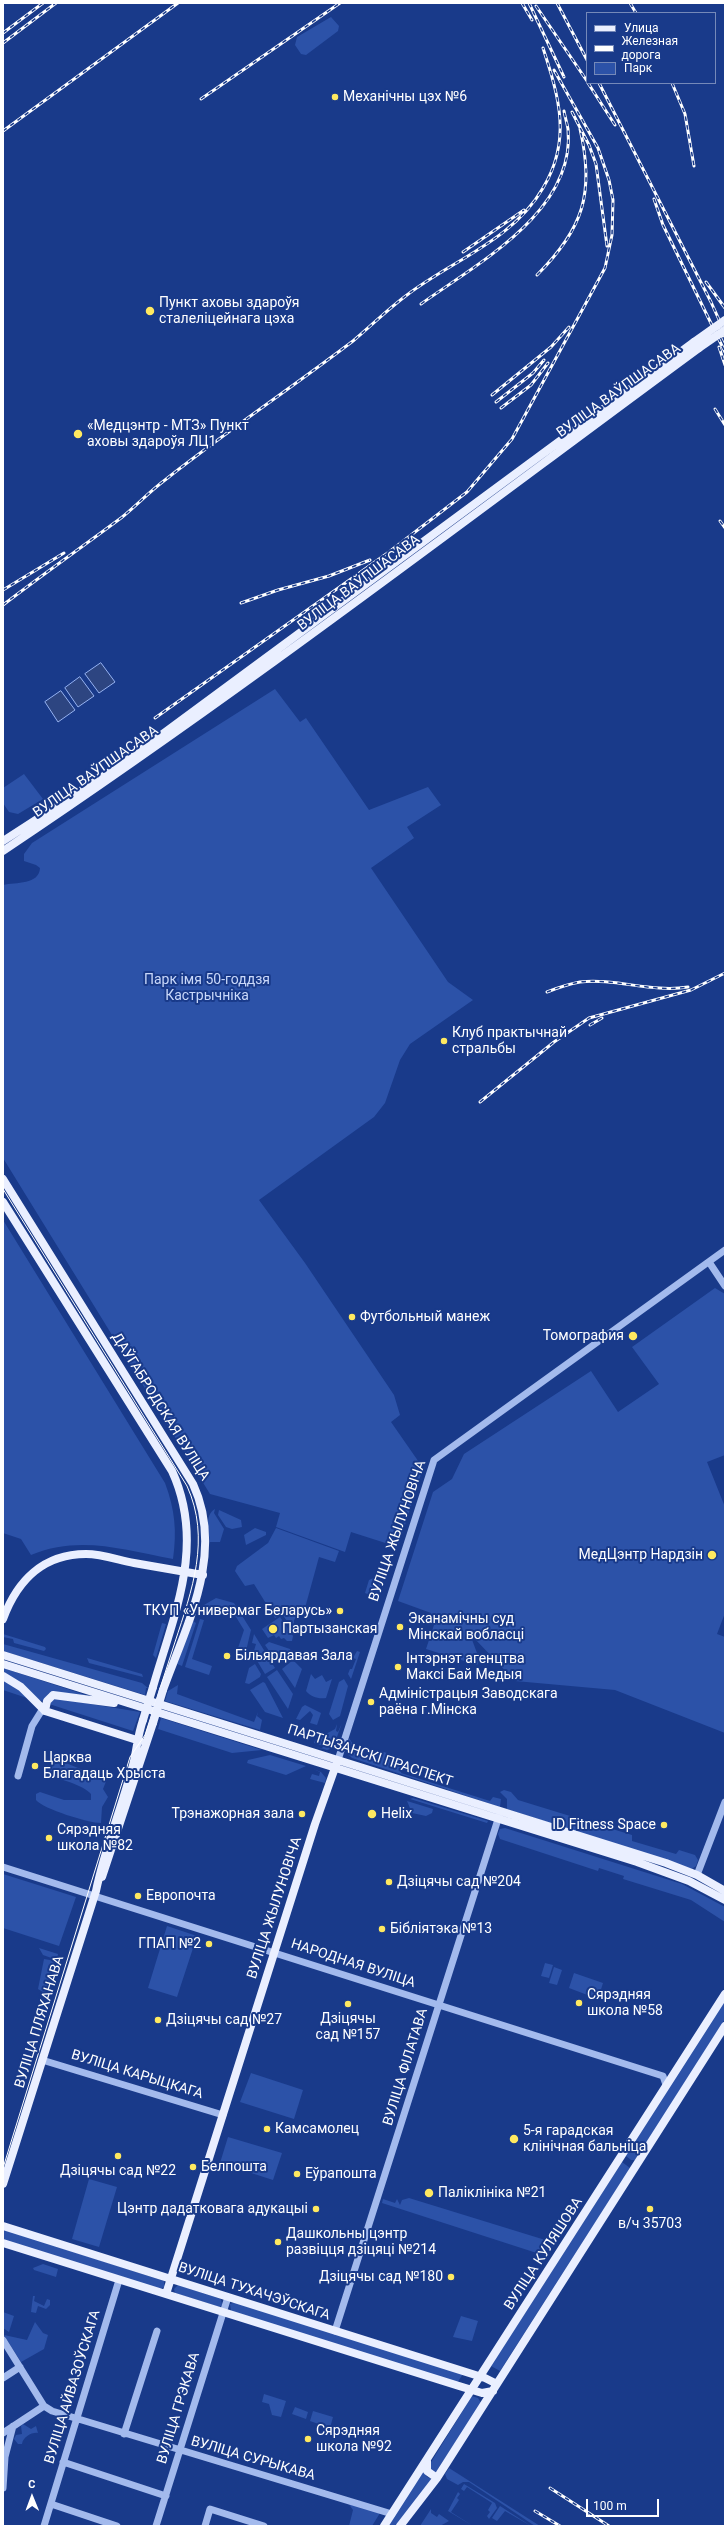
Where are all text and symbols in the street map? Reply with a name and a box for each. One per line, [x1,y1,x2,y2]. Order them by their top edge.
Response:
legend [586,12,716,84]
text: Улица [624,21,659,35]
text: Железная дорога [622,34,678,62]
text: Парк [624,61,652,75]
place label: Механічны цэх №6 [343,89,467,105]
marker: Механічны цэх №6 [330,92,340,102]
place label: Пункт аховы здароўя сталеліцейнага цэха [159,295,299,328]
marker: Пункт аховы здароўя сталеліцейнага цэха [144,305,156,317]
street label: ВУЛІЦА ВАЎПШАСАВА [554,340,684,442]
place label: «Медцэнтр - МТЗ» Пункт аховы здароўя ЛЦ1 [87,418,249,450]
marker: «Медцэнтр - МТЗ» Пункт аховы здароўя ЛЦ1 [72,428,84,440]
street label: ВУЛІЦА ВАЎПШАСАВА [295,531,423,635]
street label: ВУЛІЦА ВАЎПШАСАВА [30,722,162,822]
park label: Парк імя 50-годдзя Кастрычніка [144,972,270,1004]
place label: Клуб практычнай стральбы [452,1025,567,1058]
marker: Клуб практычнай стральбы [439,1036,449,1046]
place label: Футбольный манеж [360,1309,490,1325]
marker: Футбольный манеж [347,1312,357,1322]
place label: Томография [543,1328,624,1344]
street label: ДАЎГАБРОДСКАЯ ВУЛІЦА [107,1330,213,1484]
marker: Томография [627,1330,639,1342]
street label: ВУЛІЦА ЖЫЛУНОВІЧА [366,1458,430,1604]
place label: МедЦэнтр Нардзін [579,1547,703,1563]
marker: МедЦэнтр Нардзін [706,1549,718,1561]
place label: ТКУП «Универмаг Беларусь» [143,1603,332,1619]
marker: ТКУП «Универмаг Беларусь» [335,1606,345,1616]
place label: Эканамічны суд Мінскай вобласці [408,1611,524,1644]
place label: Партызанская [282,1621,378,1637]
marker: Эканамічны суд Мінскай вобласці [395,1622,405,1632]
marker: Партызанская [267,1623,279,1635]
place label: Більярдавая Зала [235,1648,353,1664]
marker: Більярдавая Зала [222,1651,232,1661]
place label: Інтэрнэт агенцтва Максі Бай Медыя [406,1651,525,1684]
marker: Інтэрнэт агенцтва Максі Бай Медыя [393,1662,403,1672]
place label: Адміністрацыя Заводскага раёна г.Мінска [379,1686,558,1718]
marker: Адміністрацыя Заводскага раёна г.Мінска [366,1697,376,1707]
street label: ПАРТЫЗАНСКІ ПРАСПЕКТ [285,1721,455,1791]
place label: Царква Благадаць Хрыста [43,1750,166,1782]
marker: Царква Благадаць Хрыста [30,1761,40,1771]
place label: Трэнажорная зала [172,1806,294,1822]
place label: Helix [381,1806,412,1822]
marker: Helix [366,1808,378,1820]
marker: Трэнажорная зала [297,1809,307,1819]
place label: ID Fitness Space [552,1817,656,1833]
marker: ID Fitness Space [659,1820,669,1830]
place label: Сярэдняя школа №82 [57,1822,133,1854]
marker: Сярэдняя школа №82 [44,1833,54,1843]
street label: ВУЛІЦА ЖЫЛУНОВІЧА [244,1835,306,1981]
place label: Дзіцячы сад №204 [397,1874,521,1890]
marker: Дзіцячы сад №204 [384,1877,394,1887]
place label: Европочта [146,1888,216,1904]
marker: Европочта [133,1891,143,1901]
place label: Бібліятэка №13 [390,1921,492,1937]
marker: Бібліятэка №13 [377,1924,387,1934]
place label: ГПАП №2 [138,1936,201,1952]
street label: НАРОДНАЯ ВУЛІЦА [289,1936,417,1992]
marker: ГПАП №2 [204,1939,214,1949]
street label: ВУЛІЦА ПЛЯХАНАВА [12,1954,68,2090]
place label: Сярэдняя школа №58 [587,1987,663,2020]
marker: Сярэдняя школа №58 [574,1998,584,2008]
marker: Дзіцячы сад №157 [343,1999,353,2009]
street label: ВУЛІЦА ФІЛАТАВА [380,2006,432,2128]
place label: Дзіцячы сад №157 [316,2011,380,2044]
place label: Дзіцячы сад №27 [166,2012,282,2028]
marker: Дзіцячы сад №27 [153,2015,163,2025]
street label: ВУЛІЦА КАРЫЦКАГА [69,2047,205,2103]
place label: Камсамолец [275,2121,359,2137]
place label: 5-я гарадская клінічная бальніца [523,2123,646,2156]
marker: Камсамолец [262,2124,272,2134]
marker: 5-я гарадская клінічная бальніца [508,2133,520,2145]
marker: Дзіцячы сад №22 [113,2151,123,2161]
place label: Белпошта [201,2159,267,2175]
marker: Белпошта [188,2162,198,2172]
place label: Дзіцячы сад №22 [60,2163,176,2179]
place label: Еўрапошта [305,2166,377,2182]
marker: Еўрапошта [292,2169,302,2179]
place label: Паліклініка №21 [438,2185,546,2201]
marker: Паліклініка №21 [423,2187,435,2199]
street label: ВУЛІЦА КУЛЯШОВА [501,2195,587,2313]
place label: Цэнтр дадатковага адукацыі [117,2201,308,2217]
marker: Цэнтр дадатковага адукацыі [311,2204,321,2214]
marker: в/ч 35703 [645,2204,655,2214]
place label: в/ч 35703 [618,2216,682,2232]
place label: Дашкольны цэнтр развіцця дзіцяці №214 [286,2226,436,2258]
marker: Дашкольны цэнтр развіцця дзіцяці №214 [273,2237,283,2247]
street label: ВУЛІЦА ТУХАЧЭЎСКАГА [176,2259,332,2325]
place label: Дзіцячы сад №180 [319,2269,443,2285]
marker: Дзіцячы сад №180 [446,2272,456,2282]
street label: ВУЛІЦА АЙВАЗОЎСКАГА [42,2308,104,2466]
street label: ВУЛІЦА ГРЭКАВА [154,2350,204,2466]
place label: Сярэдняя школа №92 [316,2423,392,2456]
street label: ВУЛІЦА СУРЫКАВА [189,2433,317,2485]
marker: Сярэдняя школа №92 [303,2434,313,2444]
north arrow [12,2477,52,2517]
text: С [28,2478,35,2491]
scale bar [588,2491,661,2517]
text: 100 m [593,2499,627,2513]

